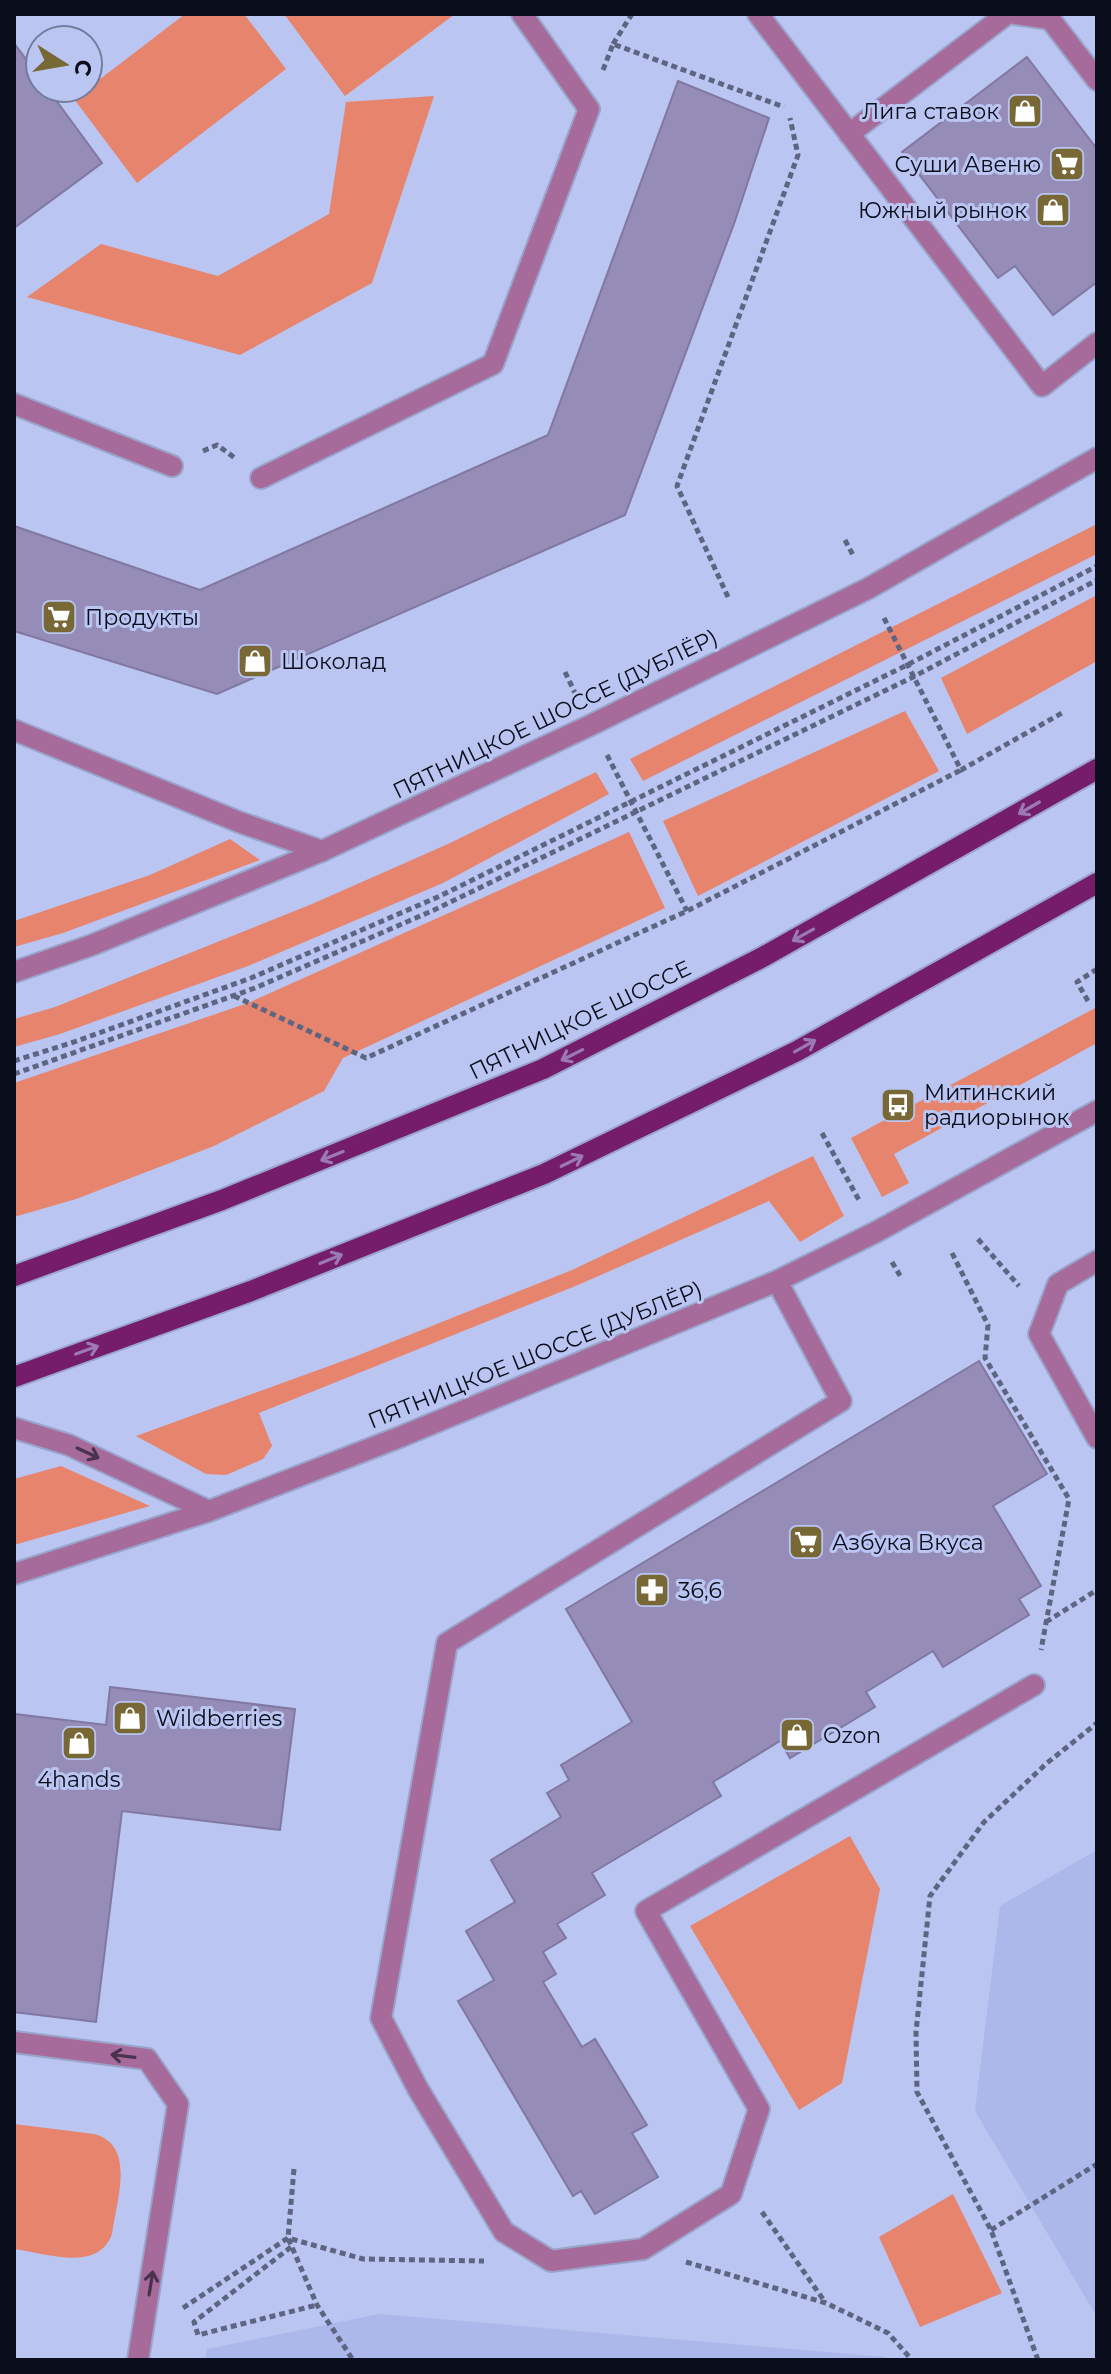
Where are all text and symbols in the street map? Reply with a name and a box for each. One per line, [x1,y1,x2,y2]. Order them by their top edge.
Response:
north arrow [24,24,104,104]
text: С [68,57,98,78]
shop icon: Лига ставок [1006,92,1044,130]
place label: Лига ставок [862,98,999,125]
supermarket icon: Суши Авеню [1048,145,1086,183]
place label: Суши Авеню [894,151,1041,178]
shop icon: Южный рынок [1034,191,1072,229]
place label: Южный рынок [858,197,1027,224]
supermarket icon: Продукты [40,598,78,636]
place label: Продукты [85,604,199,631]
street label: ПЯТНИЦКОЕ ШОССЕ (ДУБЛЁР) [388,623,722,805]
shop icon: Шоколад [236,642,274,680]
place label: Шоколад [281,648,386,675]
one-way arrow [1018,800,1041,816]
one-way arrow [791,928,815,943]
street label: ПЯТНИЦКОЕ ШОССЕ [465,955,695,1085]
one-way arrow [792,1038,816,1053]
one-way arrow [560,1048,584,1063]
place label: Митинский радиорынок [924,1079,1069,1131]
bus stop icon: Митинский радиорынок [879,1086,917,1124]
one-way arrow [320,1150,345,1164]
one-way arrow [559,1153,583,1168]
one-way arrow [318,1251,343,1265]
street label: ПЯТНИЦКОЕ ШОССЕ (ДУБЛЁР) [364,1275,706,1435]
one-way arrow [74,1342,99,1356]
one-way arrow [75,1446,99,1461]
supermarket icon: Азбука Вкуса [787,1523,825,1561]
place label: Азбука Вкуса [832,1529,984,1556]
pharmacy icon: 36,6 [633,1571,671,1609]
place label: 36,6 [678,1577,722,1604]
shop icon: Wildberries [111,1699,149,1737]
place label: Wildberries [156,1705,283,1732]
shop icon: Ozon [778,1716,816,1754]
place label: Ozon [823,1722,881,1749]
shop icon: 4hands [60,1724,98,1762]
place label: 4hands [38,1766,121,1793]
one-way arrow [111,2048,136,2063]
one-way arrow [144,2271,159,2296]

